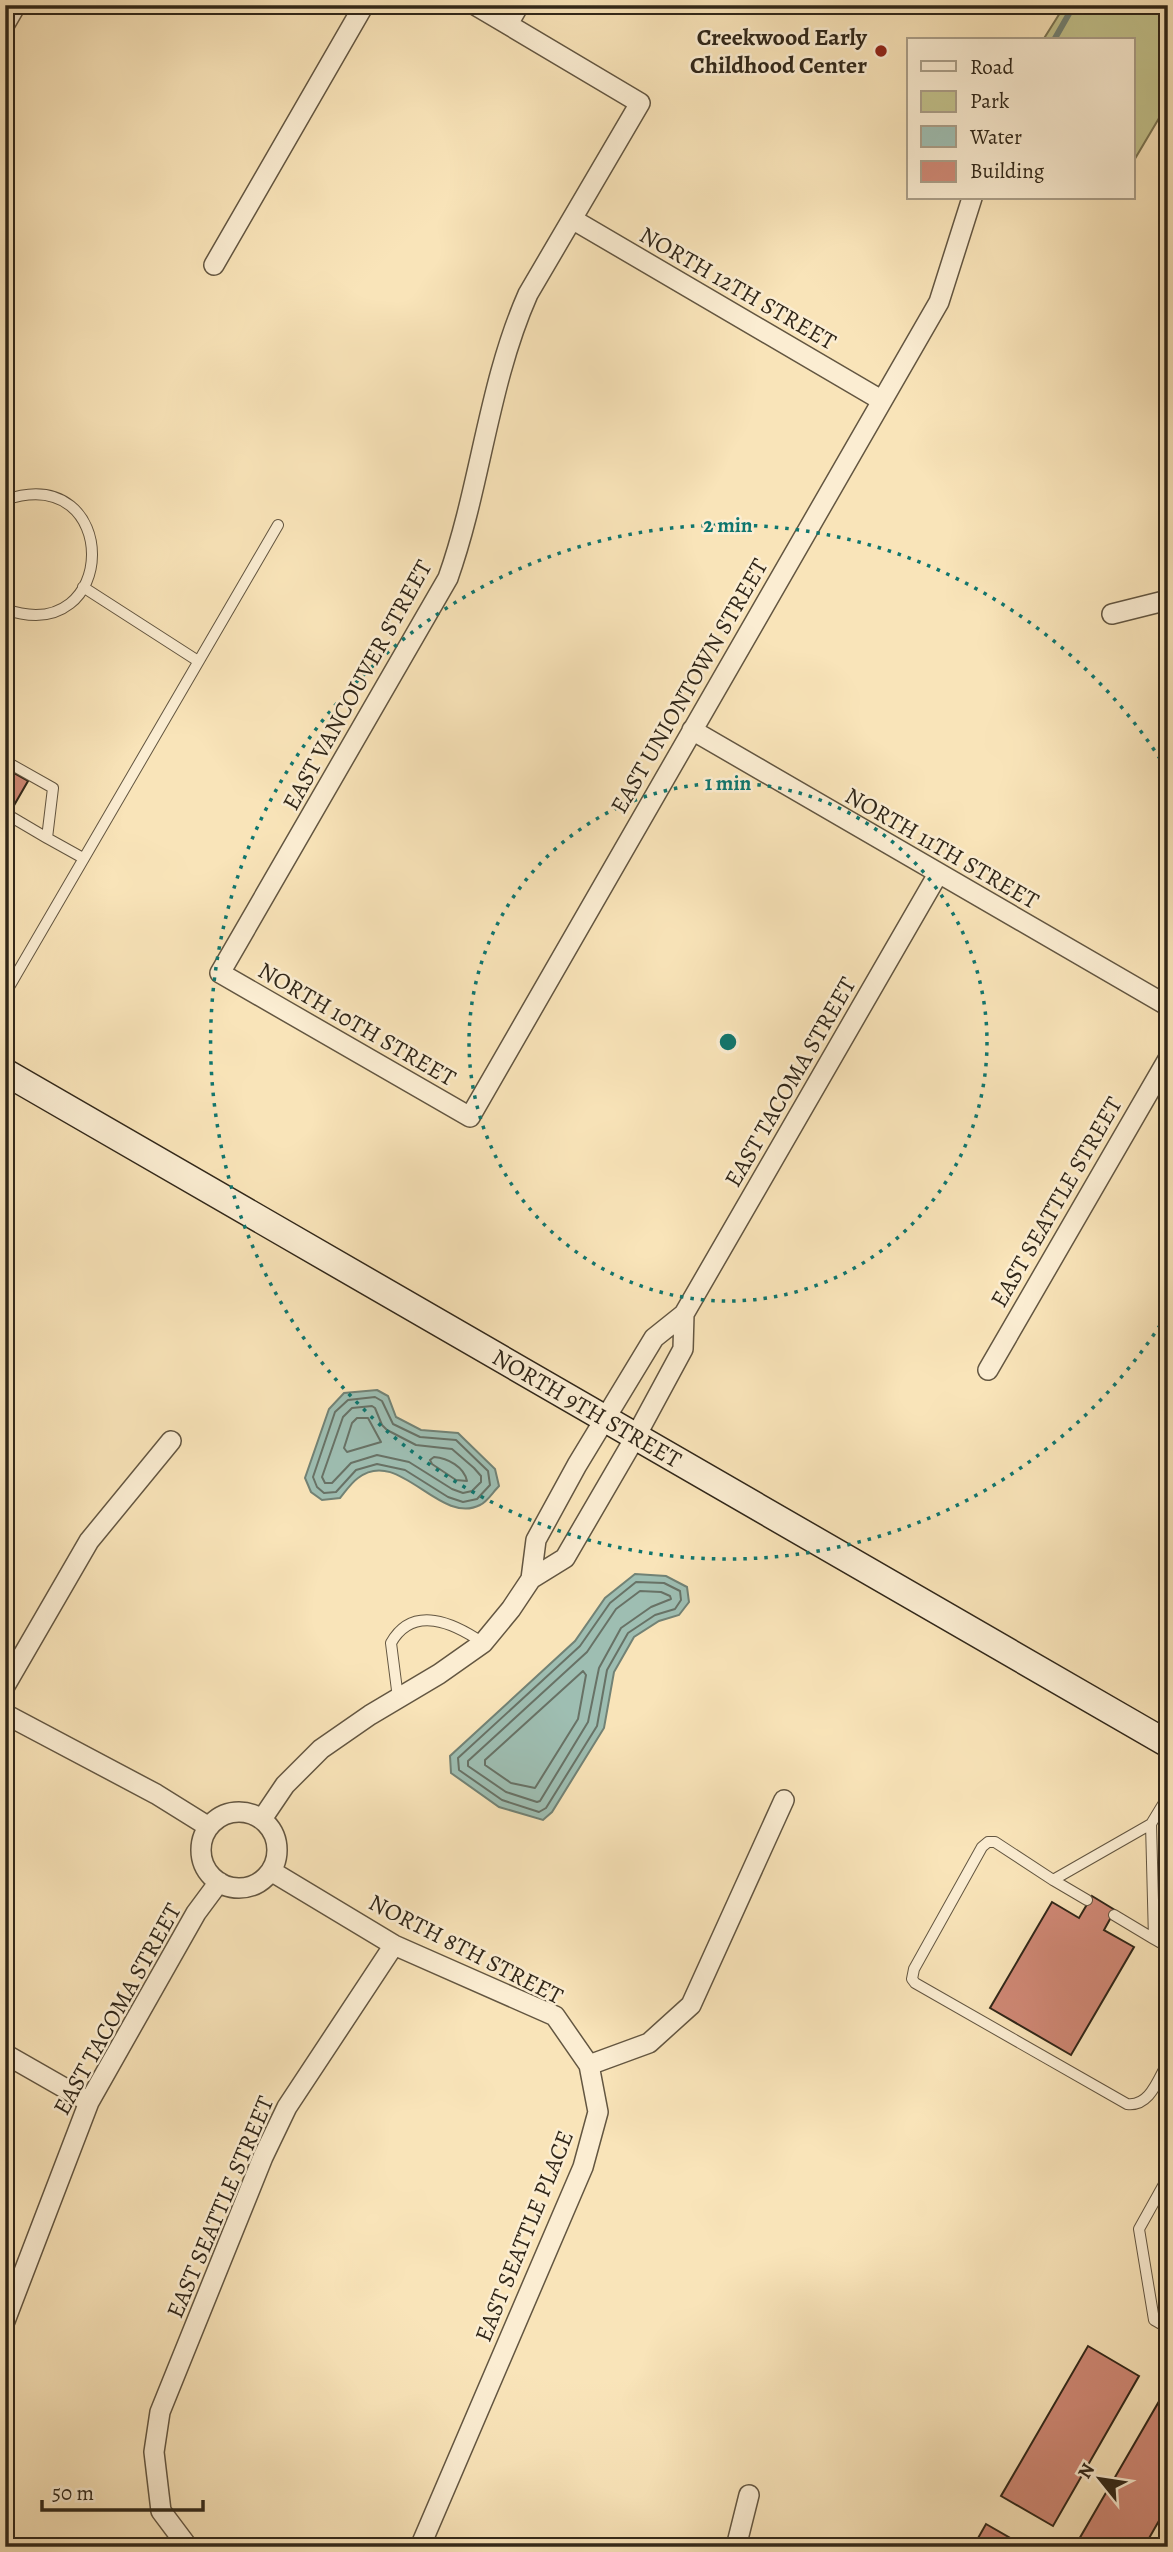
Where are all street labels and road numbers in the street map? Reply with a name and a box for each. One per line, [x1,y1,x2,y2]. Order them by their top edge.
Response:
street label: NORTH 12TH STREET [634,219,842,357]
street label: EAST UNIONTOWN STREET [603,553,775,819]
street label: EAST VANCOUVER STREET [275,554,439,816]
street label: NORTH 11TH STREET [839,779,1045,917]
street label: NORTH 10TH STREET [252,954,462,1094]
street label: EAST TACOMA STREET [717,971,863,1193]
street label: EAST SEATTLE STREET [983,1091,1129,1313]
street label: NORTH 9TH STREET [486,1341,687,1475]
street label: NORTH 8TH STREET [363,1886,569,2012]
street label: EAST TACOMA STREET [45,1897,189,2121]
street label: EAST SEATTLE STREET [159,2091,281,2323]
street label: EAST SEATTLE PLACE [467,2126,581,2346]

